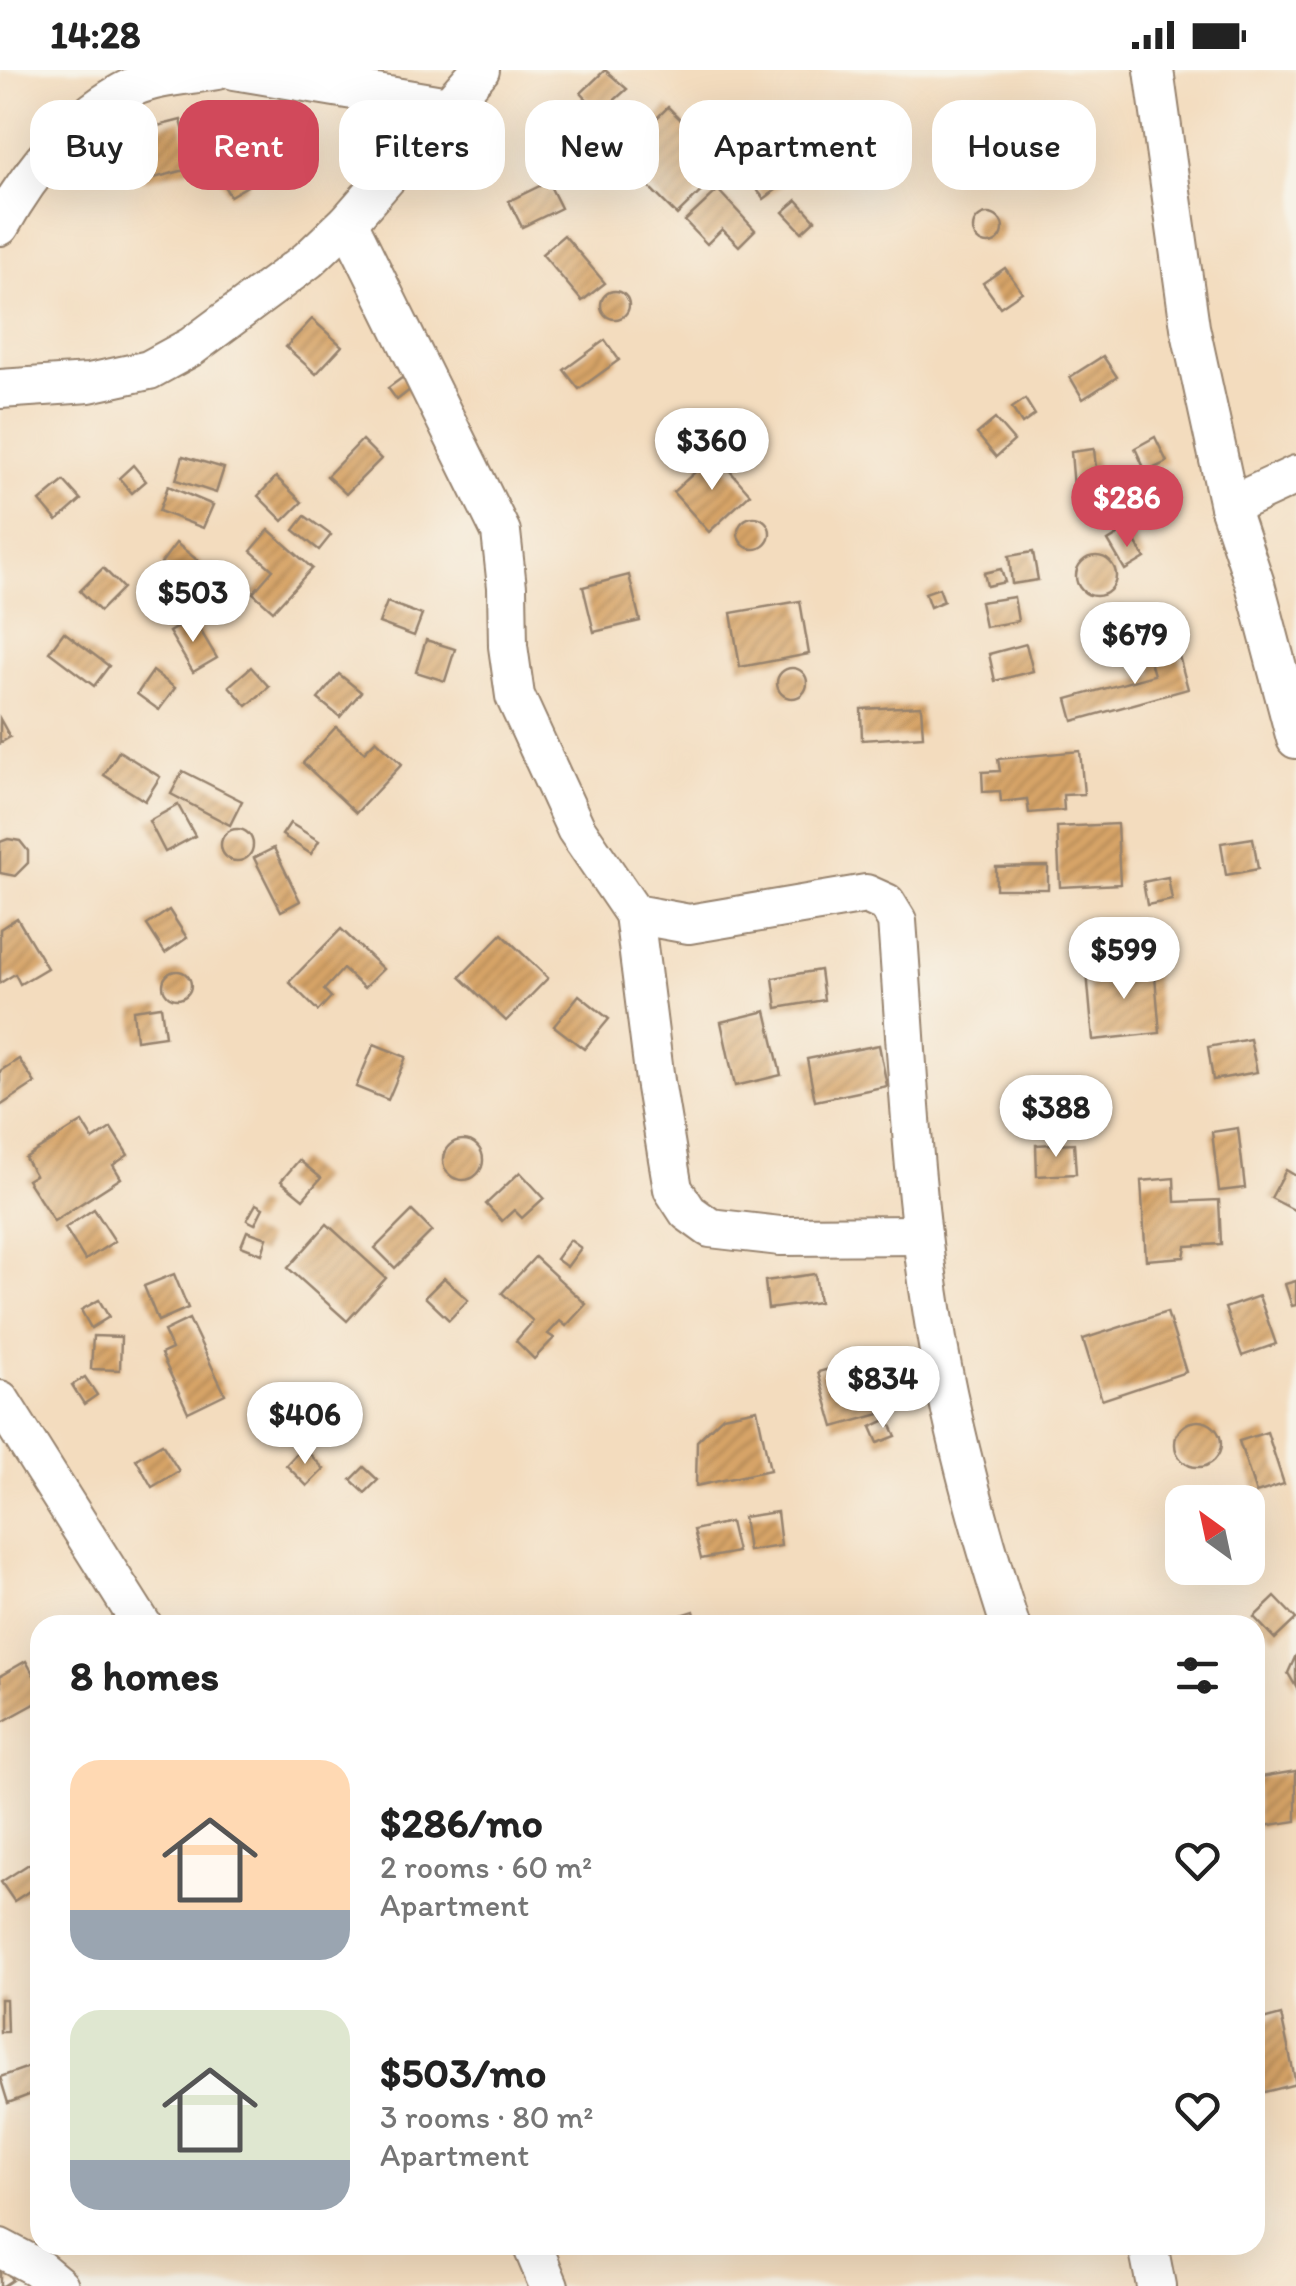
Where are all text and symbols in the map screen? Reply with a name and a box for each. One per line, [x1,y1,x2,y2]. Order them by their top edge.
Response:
text: 14:28 [50,12,141,58]
chip: Buy [30,100,158,190]
chip: Rent [178,100,319,190]
chip: Filters [339,100,505,190]
chip: New [525,100,659,190]
chip: Apartment [679,100,912,190]
chip: House [932,100,1096,190]
pin: $360 [653,408,771,493]
text: $360 [677,421,747,459]
pin: $286 [1068,465,1186,550]
text: $286 [1093,478,1161,516]
pin: $503 [134,560,252,645]
text: $503 [158,573,228,611]
pin: $679 [1076,602,1194,687]
text: $679 [1102,615,1168,653]
pin: $599 [1065,917,1183,1002]
text: $599 [1091,930,1157,968]
pin: $388 [997,1075,1115,1160]
text: $388 [1022,1088,1090,1126]
pin: $834 [824,1346,942,1431]
text: $834 [848,1359,918,1397]
pin: $406 [246,1382,364,1467]
text: $406 [269,1395,341,1433]
north arrow [1165,1485,1265,1585]
map controls [1165,1485,1265,1585]
icon: filters [1170,1648,1225,1703]
text: 8 homes [70,1650,219,1701]
text: $286/mo [380,1797,543,1848]
icon: home [150,1800,270,1920]
icon: heart [1170,1833,1225,1888]
text: 2 rooms · 60 m² [380,1848,592,1886]
text: Apartment [380,1886,529,1924]
text: $503/mo [380,2047,546,2098]
icon: home [150,2050,270,2170]
icon: heart [1170,2083,1225,2138]
text: 3 rooms · 80 m² [380,2098,594,2136]
text: Apartment [380,2136,529,2174]

